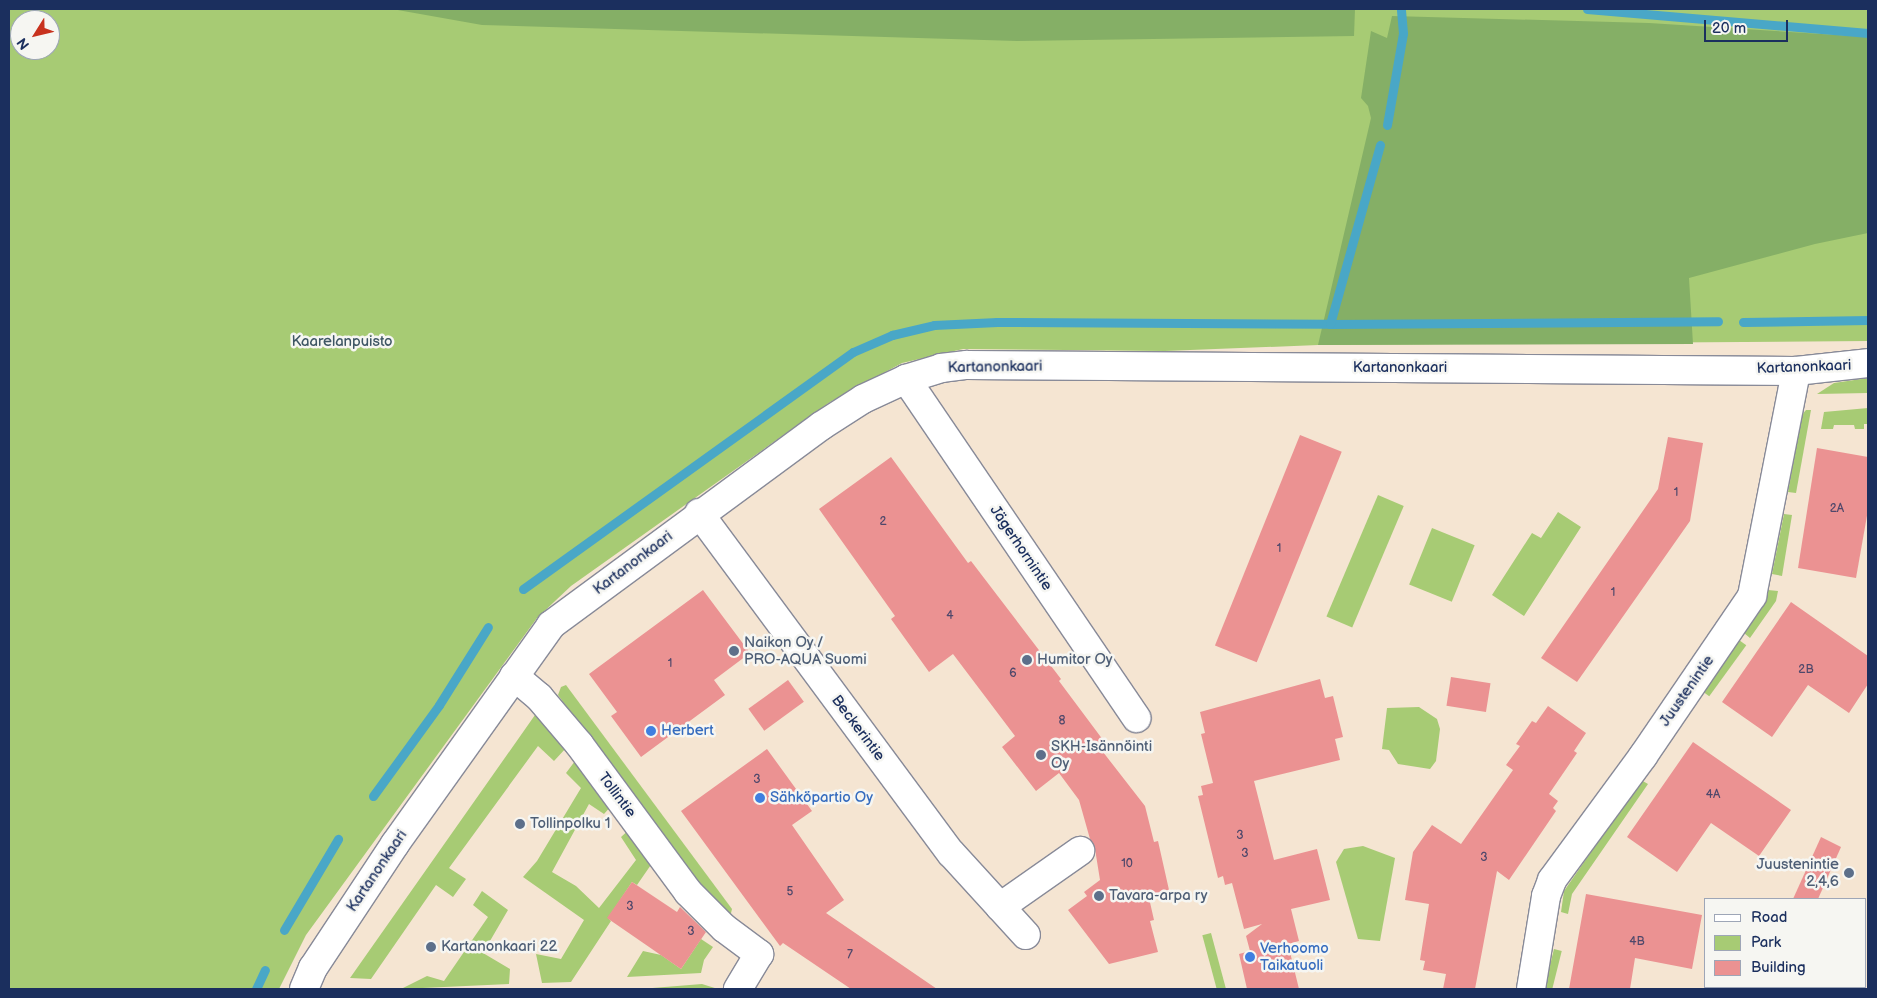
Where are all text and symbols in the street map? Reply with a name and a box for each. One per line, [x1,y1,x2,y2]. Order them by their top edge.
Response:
north arrow [10,10,60,60]
scale bar [1707,10,1791,42]
text: 20 m [1712,19,1746,38]
text: N [13,34,33,53]
park label: Kaarelanpuisto [291,333,393,351]
street label: Kartanonkaari [1756,356,1852,378]
street label: Kartanonkaari [948,357,1042,377]
street label: Kartanonkaari [1353,359,1447,377]
house number: 1 [1674,486,1678,500]
street label: Jägerhornintie [986,502,1056,594]
house number: 2A [1830,502,1844,516]
house number: 2 [879,515,887,529]
street label: Kartanonkaari [590,527,676,599]
house number: 1 [1277,542,1281,556]
house number: 1 [1611,586,1615,600]
house number: 4 [946,609,954,623]
place label: Naikon Oy / PRO-AQUA Suomi [744,633,867,668]
marker: Naikon Oy / PRO-AQUA Suomi [728,645,740,657]
place label: Humitor Oy [1037,651,1113,669]
street label: Juustenintie [1656,652,1718,730]
marker: Humitor Oy [1021,654,1033,666]
house number: 1 [668,657,672,671]
house number: 2B [1798,663,1814,677]
house number: 6 [1009,667,1017,681]
street label: Beckerintie [827,692,889,764]
house number: 8 [1059,714,1065,728]
place label: Herbert [661,722,714,740]
marker: Herbert [645,725,657,737]
place label: SKH-Isännöinti Oy [1051,737,1152,772]
marker: SKH-Isännöinti Oy [1035,749,1047,761]
street label: Tollintie [594,769,640,821]
house number: 3 [753,773,761,787]
house number: 4A [1706,788,1720,802]
place label: Sähköpartio Oy [770,789,873,807]
marker: Sähköpartio Oy [754,792,766,804]
place label: Tollinpolku 1 [530,815,611,833]
marker: Tollinpolku 1 [514,818,526,830]
street label: Kartanonkaari [343,827,411,915]
house number: 3 [1236,829,1244,843]
house number: 3 [1241,847,1249,861]
house number: 3 [1480,851,1488,865]
place label: Juustenintie 2,4,6 [1757,855,1839,890]
house number: 10 [1121,857,1133,871]
marker: Juustenintie 2,4,6 [1843,867,1855,879]
house number: 5 [787,885,793,899]
place label: Tavara-arpa ry [1109,887,1208,905]
marker: Tavara-arpa ry [1093,890,1105,902]
legend [1704,898,1867,988]
house number: 3 [626,900,634,914]
text: Road [1751,908,1787,927]
house number: 3 [687,925,695,939]
text: Park [1751,933,1781,952]
house number: 4B [1629,935,1645,949]
place label: Kartanonkaari 22 [441,938,557,956]
place label: Verhoomo Taikatuoli [1260,939,1329,974]
marker: Kartanonkaari 22 [425,941,437,953]
house number: 7 [847,948,853,962]
marker: Verhoomo Taikatuoli [1244,951,1256,963]
text: Building [1751,958,1806,977]

